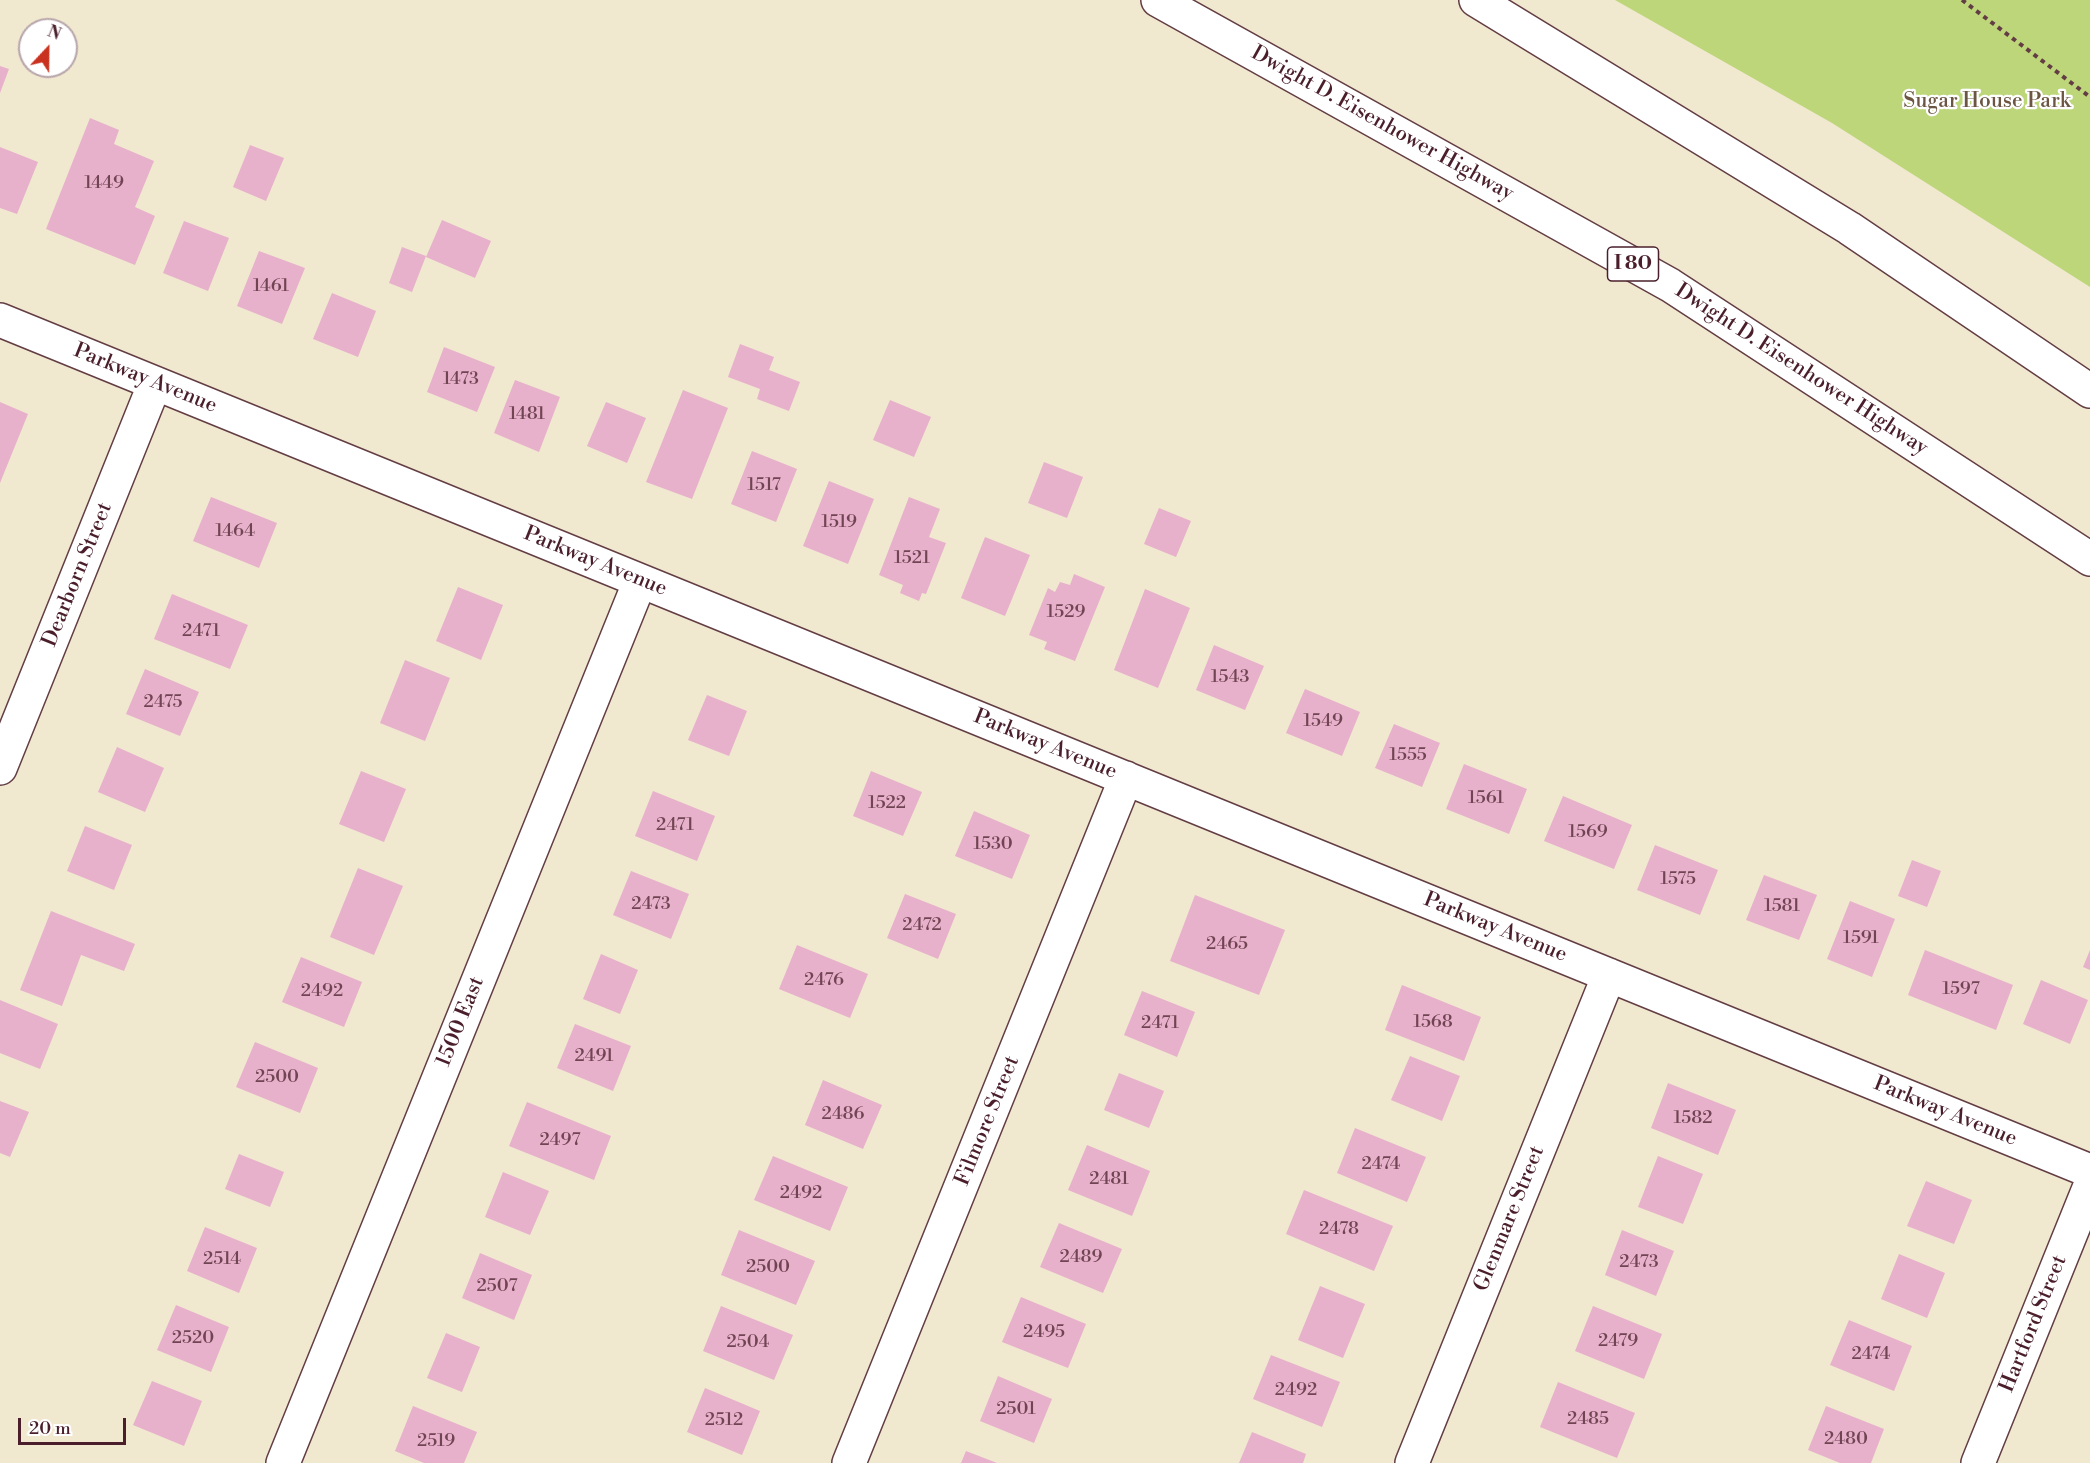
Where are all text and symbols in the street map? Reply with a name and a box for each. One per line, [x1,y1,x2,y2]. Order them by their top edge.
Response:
north arrow [18,18,78,78]
text: N [44,22,64,45]
street label: Dwight D. Eisenhower Highway [1246,41,1518,207]
park label: Sugar House Park [1903,89,2071,115]
house number: 1449 [84,173,124,195]
road number: I 80 [1608,247,1658,281]
house number: 1461 [253,276,289,298]
street label: Dwight D. Eisenhower Highway [1670,279,1932,461]
street label: Parkway Avenue [70,339,220,419]
house number: 1473 [443,369,479,391]
house number: 1481 [509,404,545,426]
house number: 1517 [747,475,781,497]
street label: Dearborn Street [38,499,118,651]
house number: 1519 [821,512,857,534]
house number: 1464 [215,521,255,543]
street label: Parkway Avenue [520,522,670,602]
house number: 1521 [894,548,930,570]
house number: 1529 [1047,602,1085,624]
house number: 2471 [182,621,220,643]
house number: 1543 [1211,667,1249,689]
house number: 2475 [143,692,183,714]
street label: Parkway Avenue [970,705,1120,785]
house number: 1549 [1303,711,1343,733]
house number: 1555 [1389,745,1427,767]
house number: 1561 [1468,788,1504,810]
house number: 1522 [868,793,906,815]
house number: 2471 [656,815,694,837]
house number: 1569 [1568,822,1608,844]
house number: 1530 [973,834,1013,856]
house number: 1575 [1660,869,1696,891]
street label: Parkway Avenue [1420,888,1570,968]
house number: 2473 [631,894,671,916]
house number: 1581 [1764,896,1800,918]
house number: 2472 [902,915,942,937]
house number: 1591 [1843,928,1879,950]
house number: 2465 [1206,934,1248,956]
house number: 2476 [804,970,844,992]
street label: 1500 East [432,973,490,1071]
house number: 1597 [1942,979,1980,1001]
house number: 2492 [301,981,343,1003]
house number: 1568 [1413,1012,1453,1034]
house number: 2471 [1141,1013,1179,1035]
house number: 2491 [574,1046,614,1068]
street label: Filmore Street [951,1052,1025,1190]
house number: 2500 [255,1067,299,1089]
street label: Parkway Avenue [1870,1072,2020,1152]
house number: 2486 [821,1104,865,1126]
house number: 1582 [1674,1108,1712,1130]
house number: 2497 [539,1130,581,1152]
street label: Glenmare Street [1469,1143,1551,1295]
house number: 2474 [1361,1154,1401,1176]
house number: 2481 [1089,1169,1129,1191]
house number: 2492 [780,1183,822,1205]
house number: 2478 [1319,1219,1359,1241]
house number: 2489 [1059,1247,1103,1269]
house number: 2514 [203,1249,241,1271]
house number: 2473 [1619,1252,1659,1274]
street label: Hartford Street [1995,1252,2073,1396]
house number: 2500 [746,1257,790,1279]
house number: 2507 [477,1276,517,1298]
house number: 2495 [1023,1322,1065,1344]
house number: 2520 [172,1328,214,1350]
house number: 2479 [1598,1331,1638,1353]
house number: 2504 [727,1332,769,1354]
house number: 2474 [1851,1344,1891,1366]
house number: 2492 [1275,1380,1317,1402]
house number: 2501 [996,1399,1036,1421]
scale bar [21,1406,129,1444]
house number: 2485 [1567,1409,1609,1431]
house number: 2512 [705,1410,743,1432]
text: 20 m [29,1417,71,1440]
house number: 2480 [1824,1429,1868,1451]
house number: 2519 [417,1431,455,1453]

